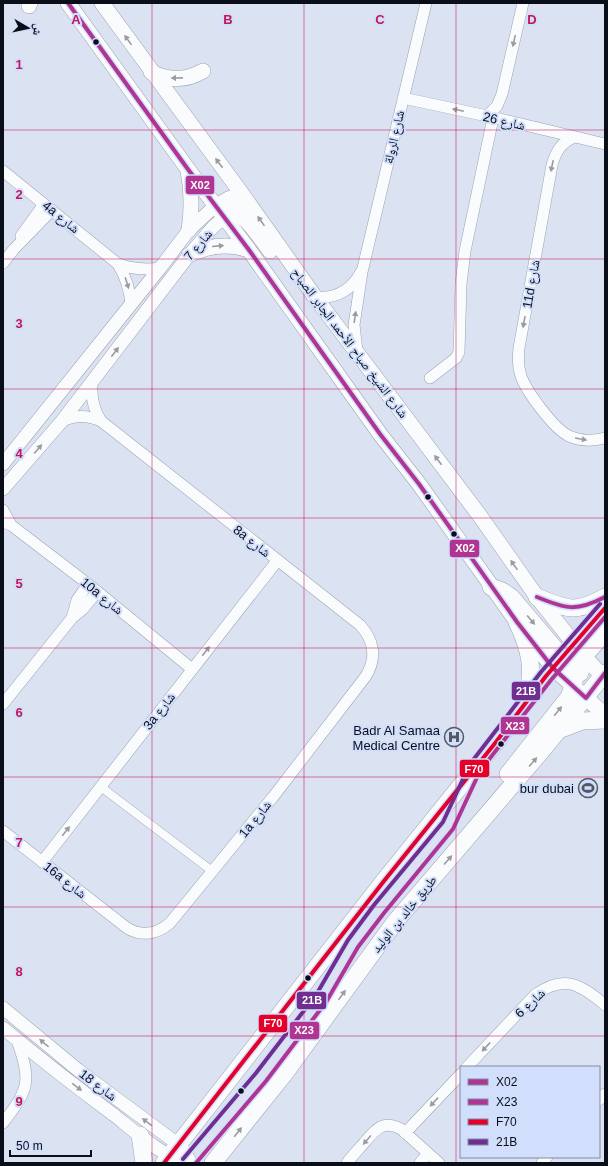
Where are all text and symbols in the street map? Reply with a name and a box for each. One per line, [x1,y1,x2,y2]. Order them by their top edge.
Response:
north arrow [8,8,48,48]
text: A [71,12,81,27]
text: B [223,12,233,27]
text: C [375,12,385,27]
text: D [527,12,537,27]
text: ش [29,23,45,37]
one-way arrow [124,35,132,45]
one-way arrow [511,35,517,47]
unlabelled marker [91,37,101,47]
text: 1 [15,57,23,72]
one-way arrow [171,75,183,82]
one-way arrow [452,107,464,113]
street label: شارع الرولة [381,109,409,166]
street label: شارع 26 [481,109,527,135]
one-way arrow [215,157,223,168]
one-way arrow [549,160,555,173]
line badge: X02 [185,175,215,195]
text: X02 [190,179,210,191]
text: 2 [15,187,23,202]
street label: 4a شارع [38,198,82,238]
one-way arrow [257,215,265,226]
street label: شارع 7 [181,227,217,265]
one-way arrow [212,242,224,249]
street label: 11d شارع [519,259,545,310]
street label: شارع الشيخ صباح الأحمد الجابر الصباح [287,265,411,422]
one-way arrow [124,278,130,290]
one-way arrow [352,311,358,323]
text: 3 [15,316,23,331]
one-way arrow [521,316,527,328]
one-way arrow [111,347,119,357]
one-way arrow [575,436,587,442]
one-way arrow [33,444,43,454]
text: 4 [15,446,23,461]
one-way arrow [434,455,442,466]
unlabelled marker [423,492,433,502]
street label: 8a شارع [229,522,273,562]
unlabelled marker [449,529,459,539]
line badge: X02 [449,539,480,558]
text: X02 [455,542,475,554]
one-way arrow [511,560,519,570]
street label: 10a شارع [77,574,126,619]
text: 5 [15,576,23,591]
one-way arrow [526,615,535,626]
one-way arrow [202,646,210,657]
line badge: 21B [511,681,541,701]
text: 21B [516,685,536,697]
street label: 3a شارع [140,690,180,734]
text: 6 [15,705,23,720]
one-way arrow [553,706,562,717]
line badge: X23 [500,716,530,735]
text: X23 [505,720,525,732]
place label: Badr Al Samaa Medical Centre [353,723,441,753]
hospital icon: Badr Al Samaa Medical Centre [443,726,465,748]
unlabelled marker [496,739,506,749]
one-way arrow [528,757,537,767]
line badge: F70 [459,759,490,778]
text: F70 [465,763,483,775]
sports icon: bur dubai [577,777,599,799]
place label: bur dubai [520,781,574,796]
street label: 1a شارع [236,798,276,842]
one-way arrow [62,826,70,837]
text: 7 [15,835,23,850]
one-way arrow [443,855,452,866]
street label: 16a شارع [39,859,89,903]
street label: طريق خالد بن الوليد [368,872,440,956]
text: 8 [15,964,23,979]
unlabelled marker [303,973,313,983]
street label: شارع 6 [512,985,549,1022]
one-way arrow [338,989,346,1000]
line badge: 21B [296,991,327,1010]
text: 21B [302,994,322,1006]
line badge: F70 [258,1014,288,1033]
text: F70 [264,1017,282,1029]
line badge: X23 [289,1021,320,1040]
text: X23 [294,1024,314,1036]
one-way arrow [39,1038,49,1048]
one-way arrow [481,1042,491,1052]
street label: شارع 18 [75,1066,120,1105]
legend [460,1066,600,1158]
text: X02 [496,1075,518,1089]
one-way arrow [72,1083,83,1092]
unlabelled marker [236,1086,246,1096]
text: 9 [15,1094,23,1109]
text: X23 [496,1095,518,1109]
one-way arrow [430,1097,439,1107]
text: F70 [496,1115,517,1129]
one-way arrow [142,1118,153,1126]
one-way arrow [234,1126,242,1137]
scale bar [10,1132,91,1158]
one-way arrow [362,1135,371,1145]
text: 21B [496,1135,517,1149]
text: 50 m [16,1139,43,1153]

